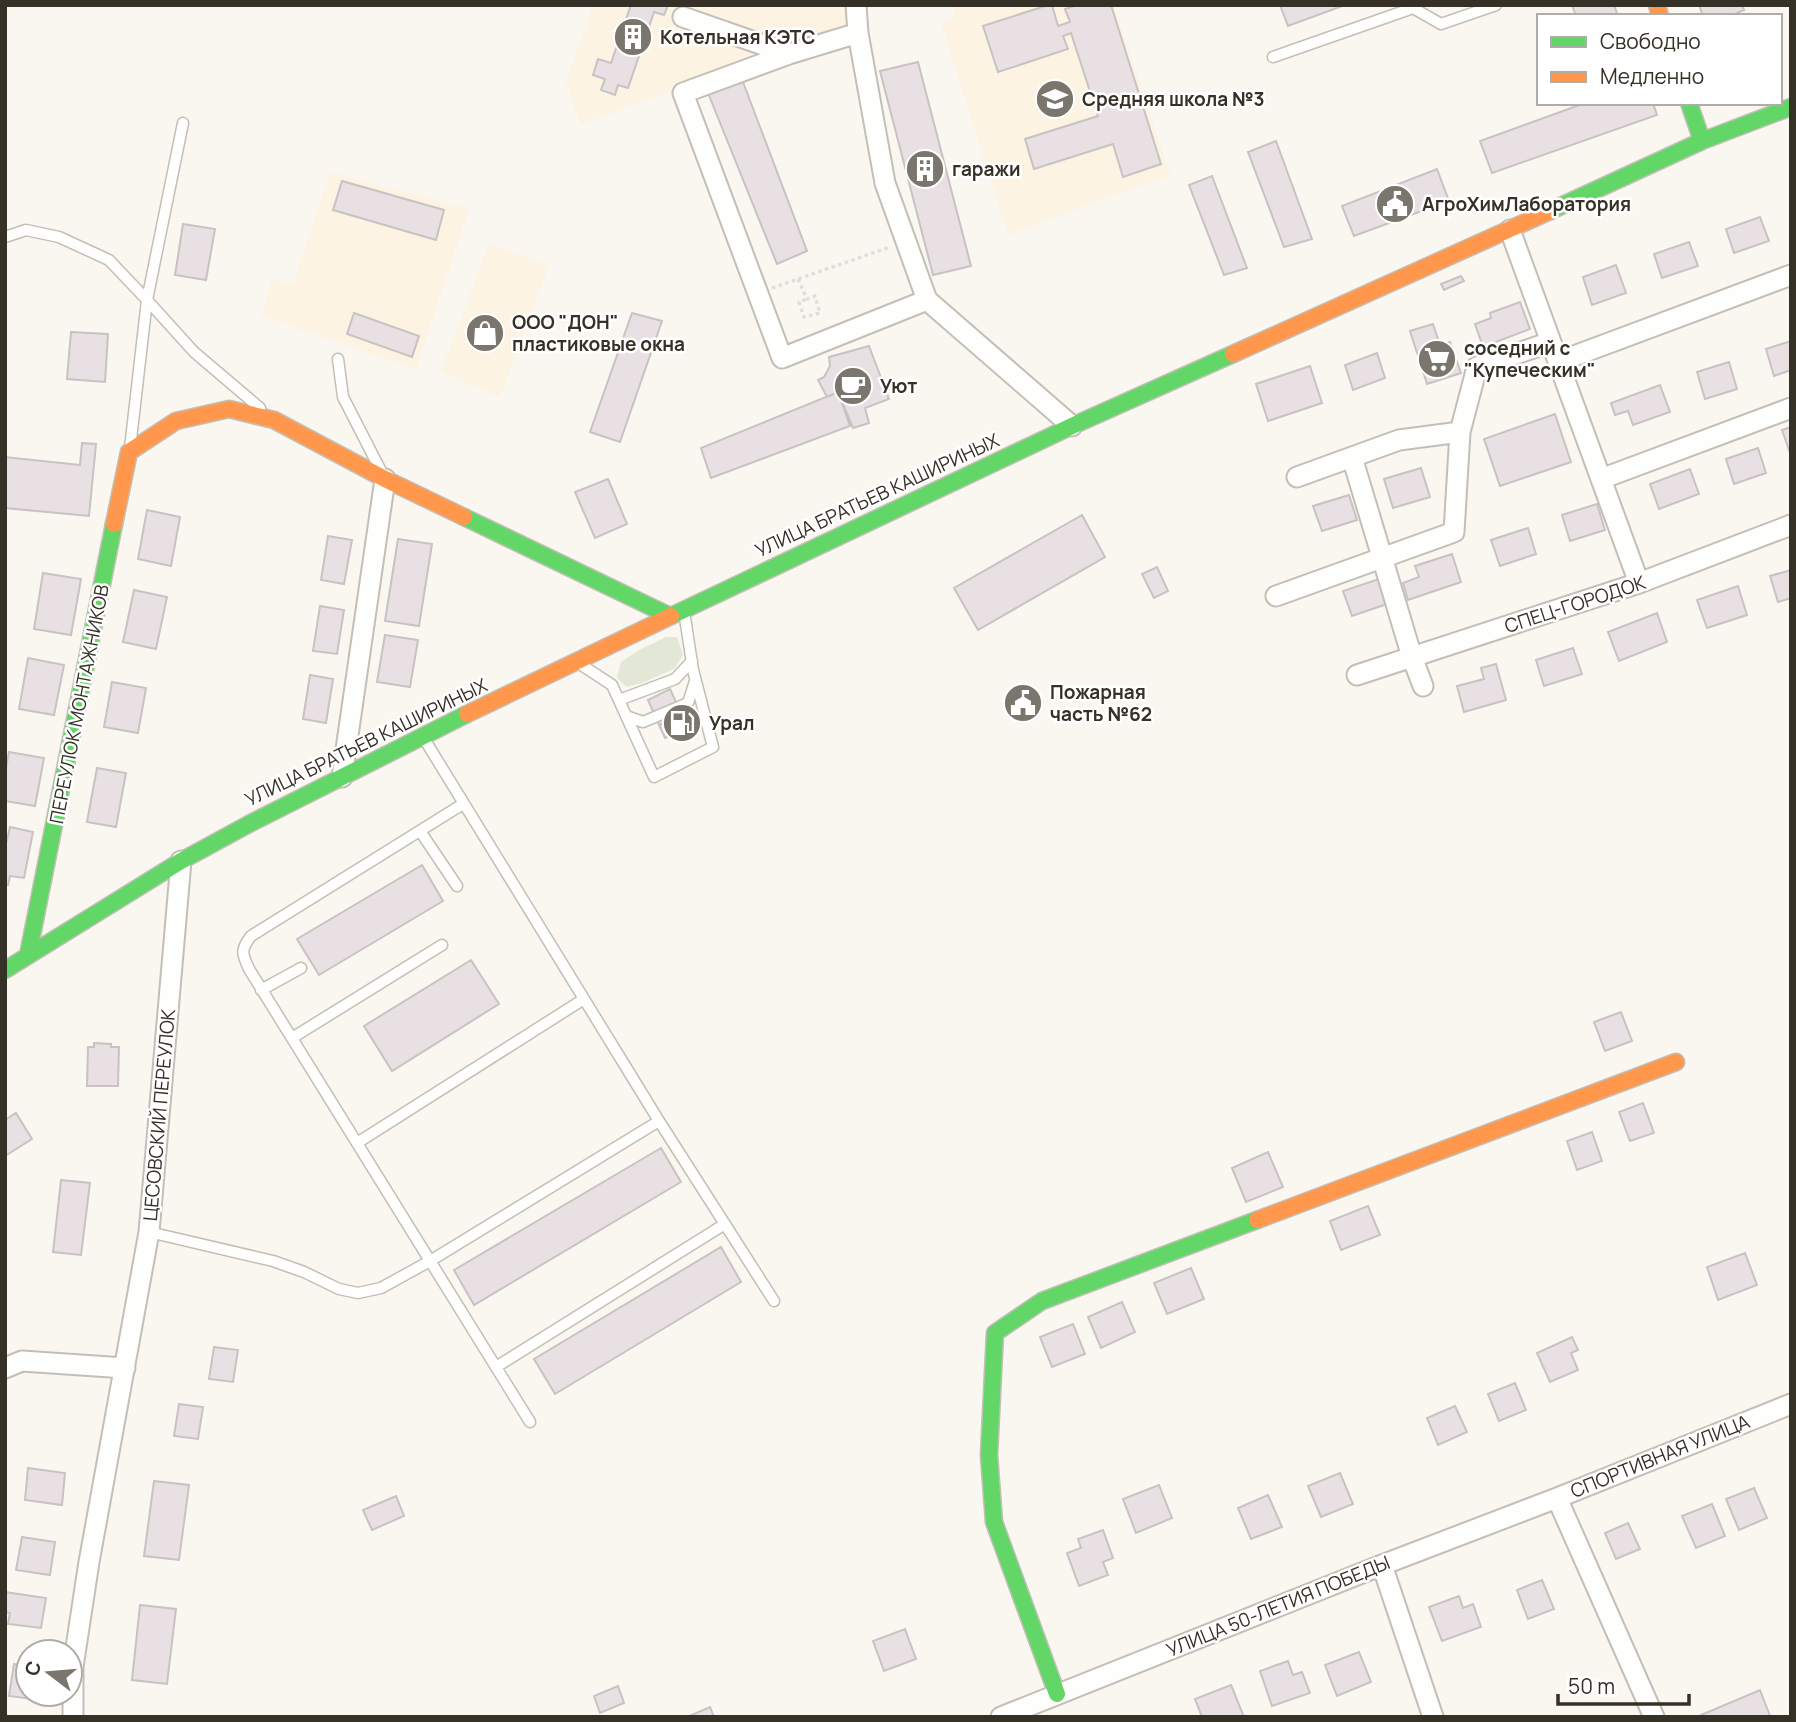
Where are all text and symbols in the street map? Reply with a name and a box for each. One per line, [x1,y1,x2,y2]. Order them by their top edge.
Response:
legend [1537,14,1782,105]
building icon: Котельная КЭТС [612,16,654,58]
place label: Котельная КЭТС [660,24,815,50]
text: Свободно [1600,27,1701,55]
text: Медленно [1600,62,1704,90]
school or university icon: Средняя школа №3 [1034,78,1076,120]
place label: Средняя школа №3 [1082,86,1265,112]
building icon: гаражи [904,148,946,190]
place label: гаражи [952,156,1021,182]
public building icon: АгроХимЛаборатория [1374,183,1416,225]
place label: АгроХимЛаборатория [1422,191,1631,217]
place label: ООО "ДОН" пластиковые окна [512,309,685,357]
shop icon: ООО "ДОН" пластиковые окна [464,312,506,354]
place label: соседний с "Купеческим" [1464,335,1596,383]
supermarket icon: соседний с "Купеческим" [1416,338,1458,380]
cafe icon: Уют [832,365,874,407]
place label: Уют [880,373,917,399]
street label: УЛИЦА БРАТЬЕВ КАШИРИНЫХ [751,427,1004,563]
street label: СПЕЦ-ГОРОДОК [1501,569,1650,639]
street label: ПЕРЕУЛОК МОНТАЖНИКОВ [43,582,115,826]
street label: УЛИЦА БРАТЬЕВ КАШИРИНЫХ [241,672,492,812]
place label: Пожарная часть №62 [1050,679,1152,727]
public building icon: Пожарная часть №62 [1002,682,1044,724]
fuel station icon: Урал [661,702,703,744]
place label: Урал [709,710,754,736]
street label: ЦЕСОВСКИЙ ПЕРЕУЛОК [137,1007,181,1222]
street label: СПОРТИВНАЯ УЛИЦА [1566,1408,1754,1504]
street label: УЛИЦА 50-ЛЕТИЯ ПОБЕДЫ [1162,1549,1394,1663]
north arrow [14,1638,84,1708]
text: С [18,1658,47,1679]
scale bar [1558,1662,1689,1706]
text: 50 m [1568,1672,1615,1700]

